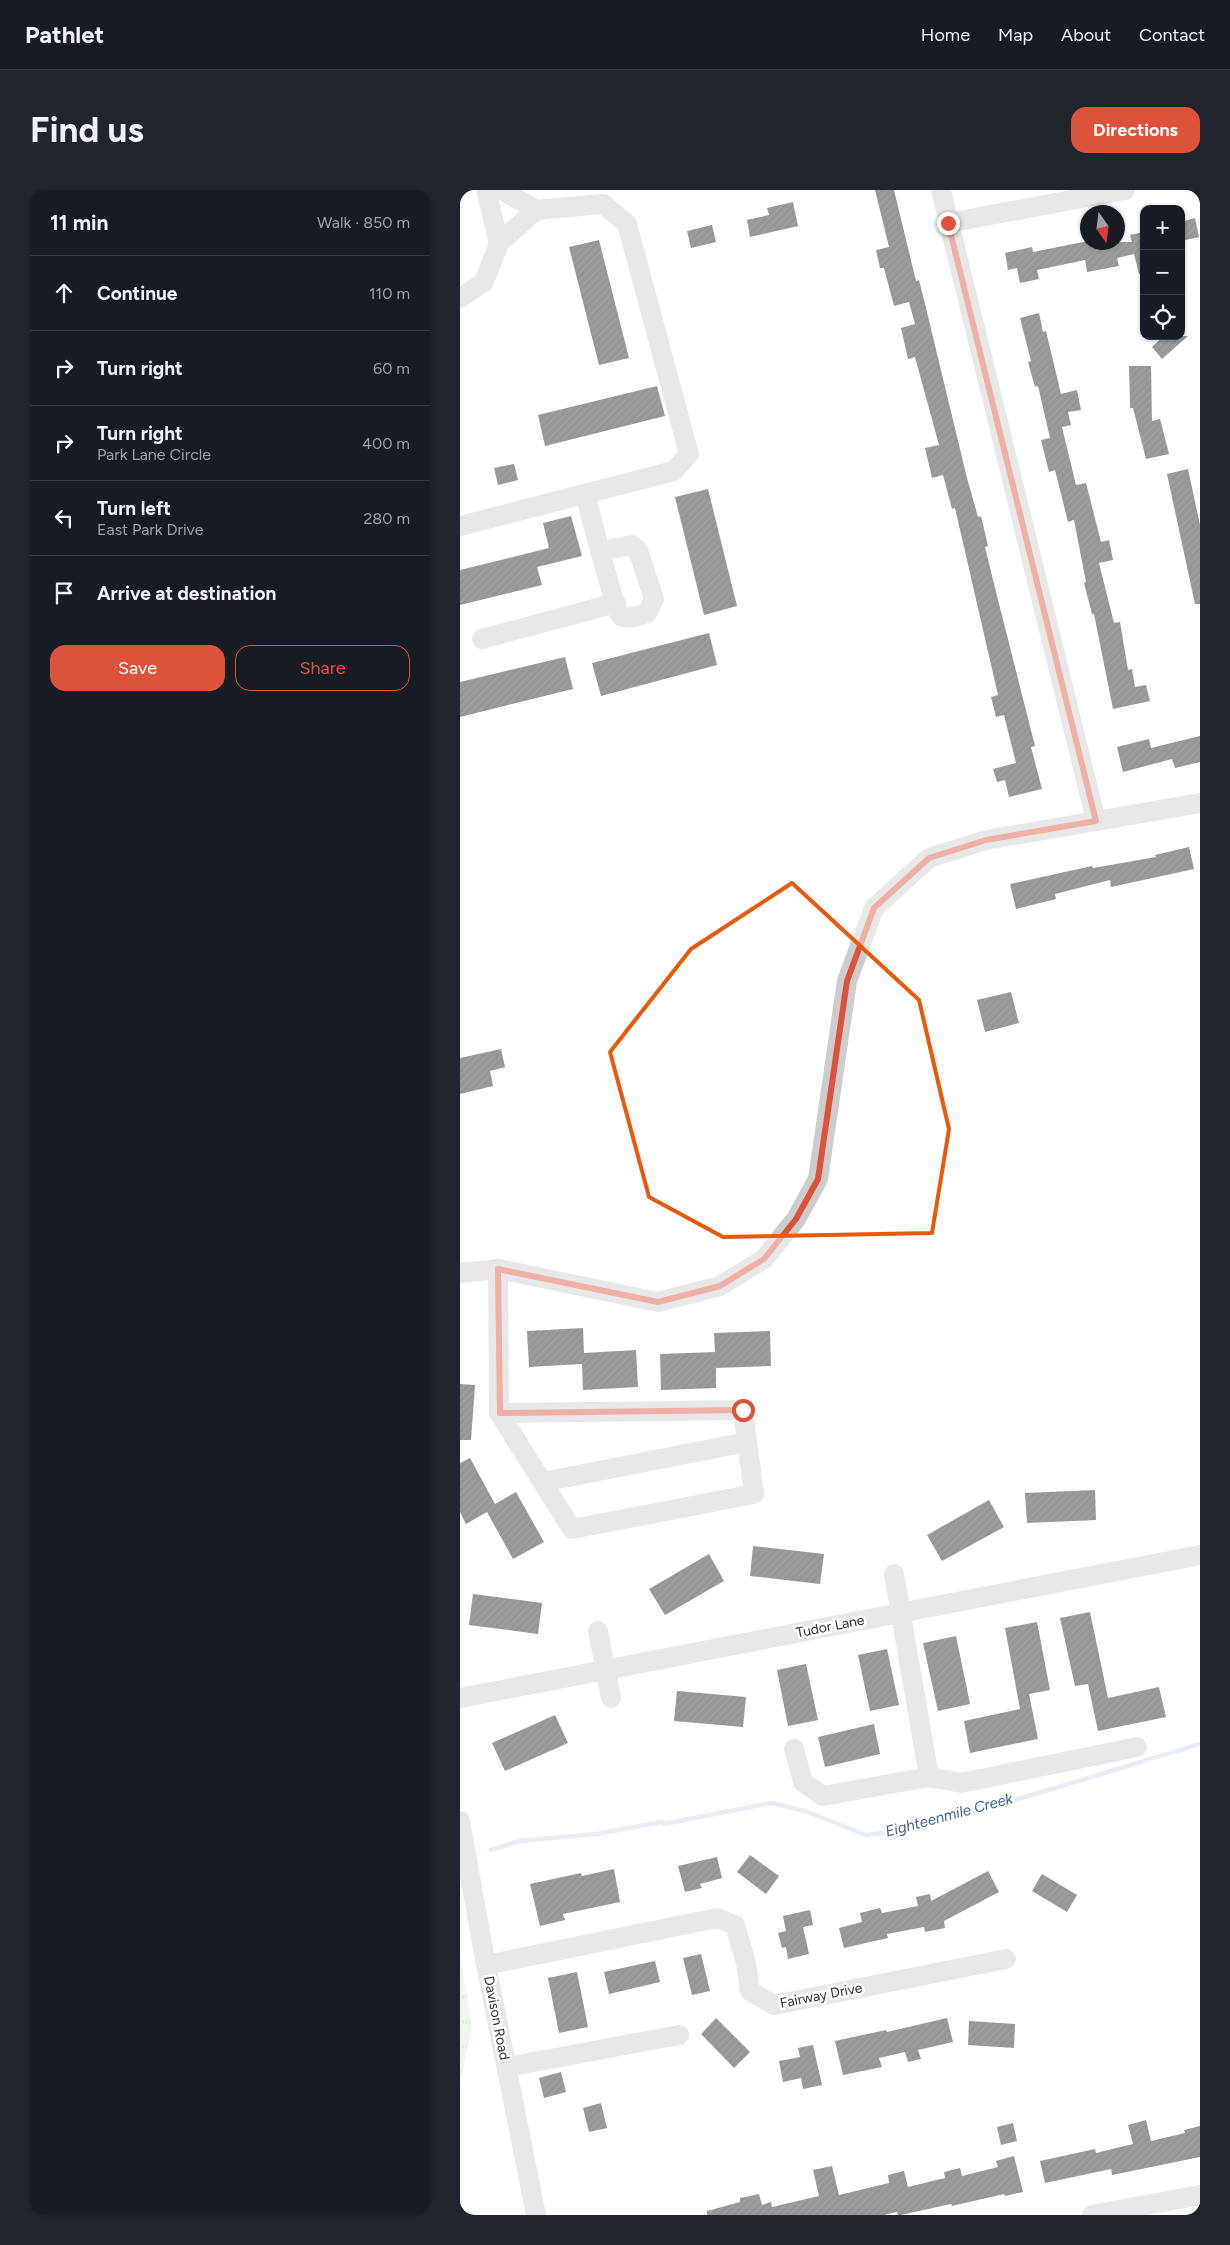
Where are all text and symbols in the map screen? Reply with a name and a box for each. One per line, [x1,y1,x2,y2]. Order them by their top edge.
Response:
text: Pathlet [25,20,104,49]
text: Home [921,24,970,46]
text: Map [998,24,1033,46]
text: About [1061,24,1111,46]
text: Contact [1139,24,1205,46]
button: Directions [1071,107,1200,153]
text: Find us [30,109,144,151]
north arrow [1080,205,1125,250]
map controls [1140,205,1185,340]
button: + [1140,205,1185,250]
text: 11 min [50,210,108,235]
route end [937,212,960,235]
text: Walk · 850 m [317,213,410,232]
button: − [1140,250,1185,295]
icon: ahead [50,279,78,307]
text: Continue [97,282,177,305]
text: 110 m [369,284,410,303]
button: locate [1140,295,1185,340]
icon: right [50,354,78,382]
text: Turn right [97,357,183,380]
text: 60 m [373,359,410,378]
text: Turn right [97,422,183,445]
icon: right [50,429,78,457]
text: 400 m [362,434,410,453]
text: Park Lane Circle [97,445,211,464]
text: Turn left [97,497,171,520]
icon: left [50,504,78,532]
text: 280 m [363,509,410,528]
text: East Park Drive [97,520,203,539]
icon: arrive [50,579,78,607]
text: Arrive at destination [97,582,276,605]
button: Save [50,645,225,691]
button: Share [235,645,410,691]
route start [732,1399,755,1422]
street label: Tudor Lane [794,1611,866,1641]
water label: Eighteenmile Creek [883,1789,1015,1841]
street label: Davison Road [480,1975,513,2062]
street label: Fairway Drive [778,1979,864,2012]

